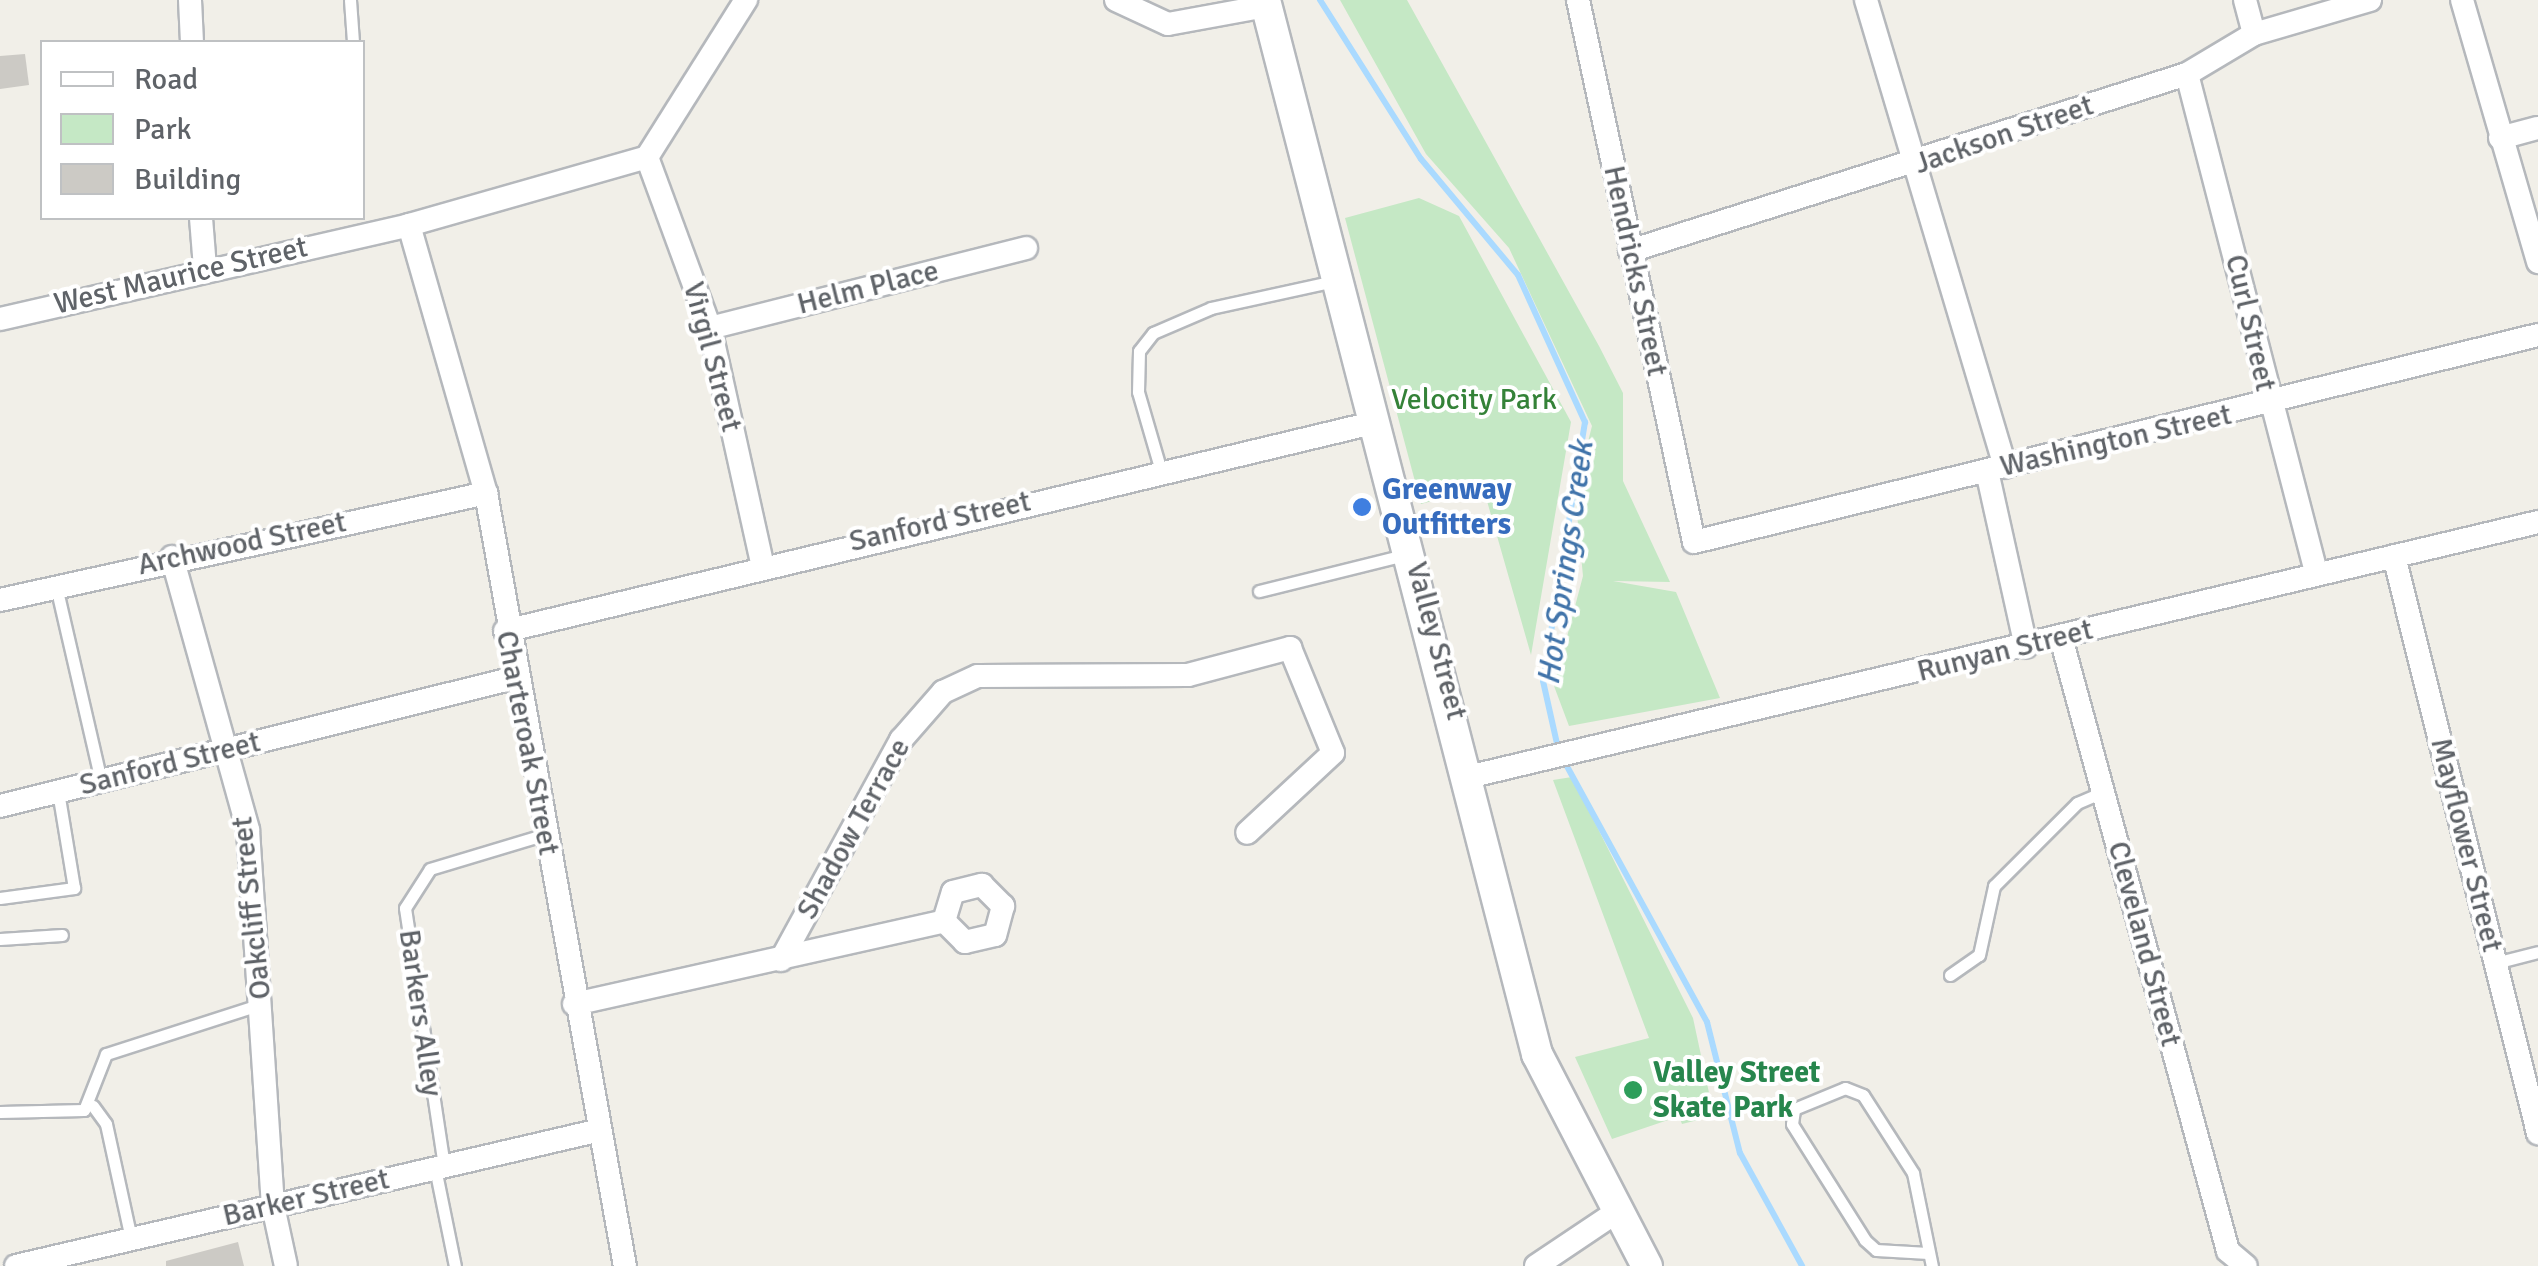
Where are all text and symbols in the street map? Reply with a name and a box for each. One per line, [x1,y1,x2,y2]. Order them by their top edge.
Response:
legend [40,40,365,220]
text: Road [134,61,198,98]
street label: Jackson Street [1910,88,2098,182]
text: Park [134,111,192,148]
text: Building [134,161,241,198]
street label: Hendricks Street [1595,162,1675,380]
street label: West Maurice Street [51,229,311,323]
street label: Curl Street [2217,251,2283,395]
street label: Helm Place [794,253,942,323]
street label: Virgil Street [675,278,749,436]
park label: Velocity Park [1391,382,1557,418]
street label: Washington Street [1997,397,2235,485]
water label: Hot Springs Creek [1530,439,1602,687]
place label: Greenway Outfitters [1382,472,1512,542]
street label: Sanford Street [846,484,1034,560]
marker: Greenway Outfitters [1351,496,1373,518]
street label: Archwood Street [135,504,349,584]
street label: Valley Street [1398,558,1474,724]
street label: Runyan Street [1913,612,2097,690]
street label: Charteroak Street [488,628,566,858]
street label: Sanford Street [76,724,264,804]
street label: Shadow Terrace [790,732,918,926]
street label: Mayflower Street [2422,734,2510,956]
street label: Oakcliff Street [224,815,280,1001]
street label: Cleveland Street [2099,838,2189,1050]
street label: Barkers Alley [390,927,450,1099]
place label: Valley Street Skate Park [1653,1055,1820,1126]
marker: Valley Street Skate Park [1622,1079,1644,1101]
street label: Barker Street [219,1161,393,1235]

